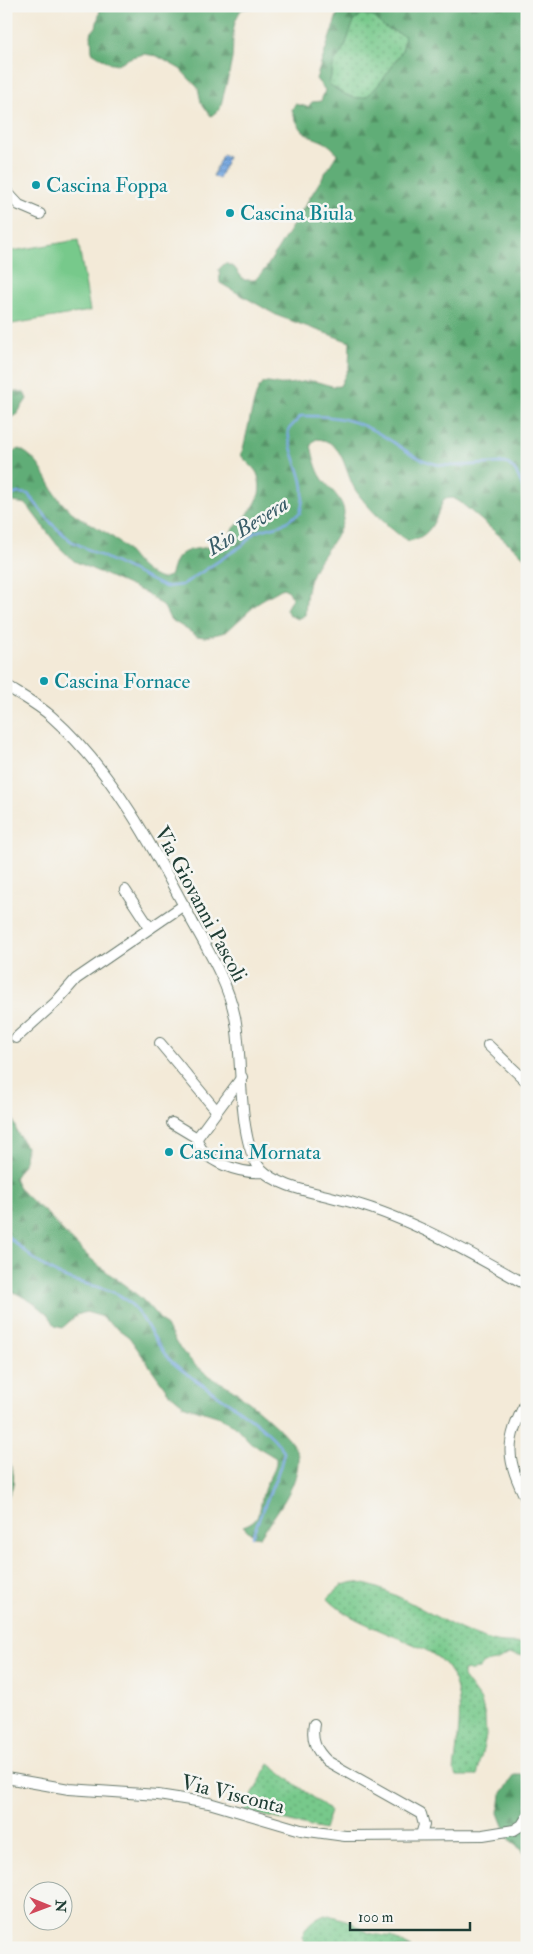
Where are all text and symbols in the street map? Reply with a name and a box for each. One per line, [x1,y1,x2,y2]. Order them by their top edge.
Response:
place label: Cascina Foppa [46,172,168,199]
marker: Cascina Foppa [30,179,42,191]
place label: Cascina Biula [240,200,353,227]
marker: Cascina Biula [224,207,236,219]
water label: Rio Bevera [200,490,294,563]
place label: Cascina Fornace [54,668,191,695]
marker: Cascina Fornace [38,675,50,687]
street label: Via Giovanni Pascoli [148,822,253,987]
place label: Cascina Mornata [179,1139,321,1166]
marker: Cascina Mornata [163,1146,175,1158]
street label: Via Visconta [178,1769,288,1820]
north arrow [22,1882,72,1932]
text: N [52,1899,69,1913]
scale bar [350,1899,470,1931]
text: 100 m [358,1908,394,1927]

